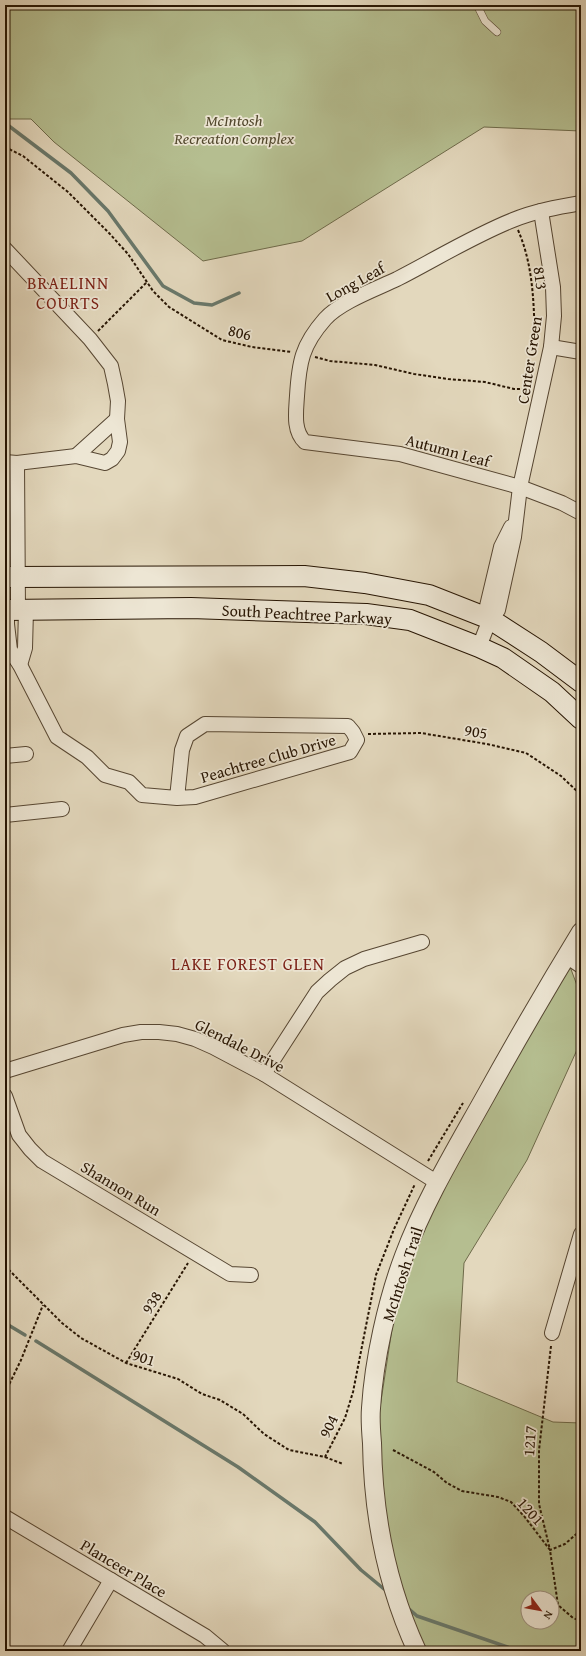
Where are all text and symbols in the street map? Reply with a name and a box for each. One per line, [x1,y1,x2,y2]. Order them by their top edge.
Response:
park label: McIntosh Recreation Complex [173,108,295,150]
street label: Long Leaf [321,255,391,308]
street label: 813 [528,265,554,291]
district label: BRAELINN COURTS [27,270,109,315]
street label: Center Green [510,315,548,405]
street label: 806 [226,318,254,347]
street label: Autumn Leaf [403,427,495,473]
street label: South Peachtree Parkway [221,598,393,630]
street label: 905 [463,717,489,745]
street label: Peachtree Club Drive [198,727,338,789]
district label: LAKE FOREST GLEN [171,951,325,976]
street label: Glendale Drive [191,1012,289,1078]
street label: Shannon Run [76,1155,166,1221]
street label: McIntosh Trail [375,1223,429,1325]
street label: 938 [135,1286,167,1318]
street label: 901 [129,1342,159,1372]
street label: 904 [312,1410,344,1442]
street label: 1217 [516,1424,542,1457]
street label: 1201 [512,1492,550,1530]
street label: Planceer Place [76,1533,172,1603]
north arrow [520,1590,560,1630]
text: N [539,1608,557,1623]

